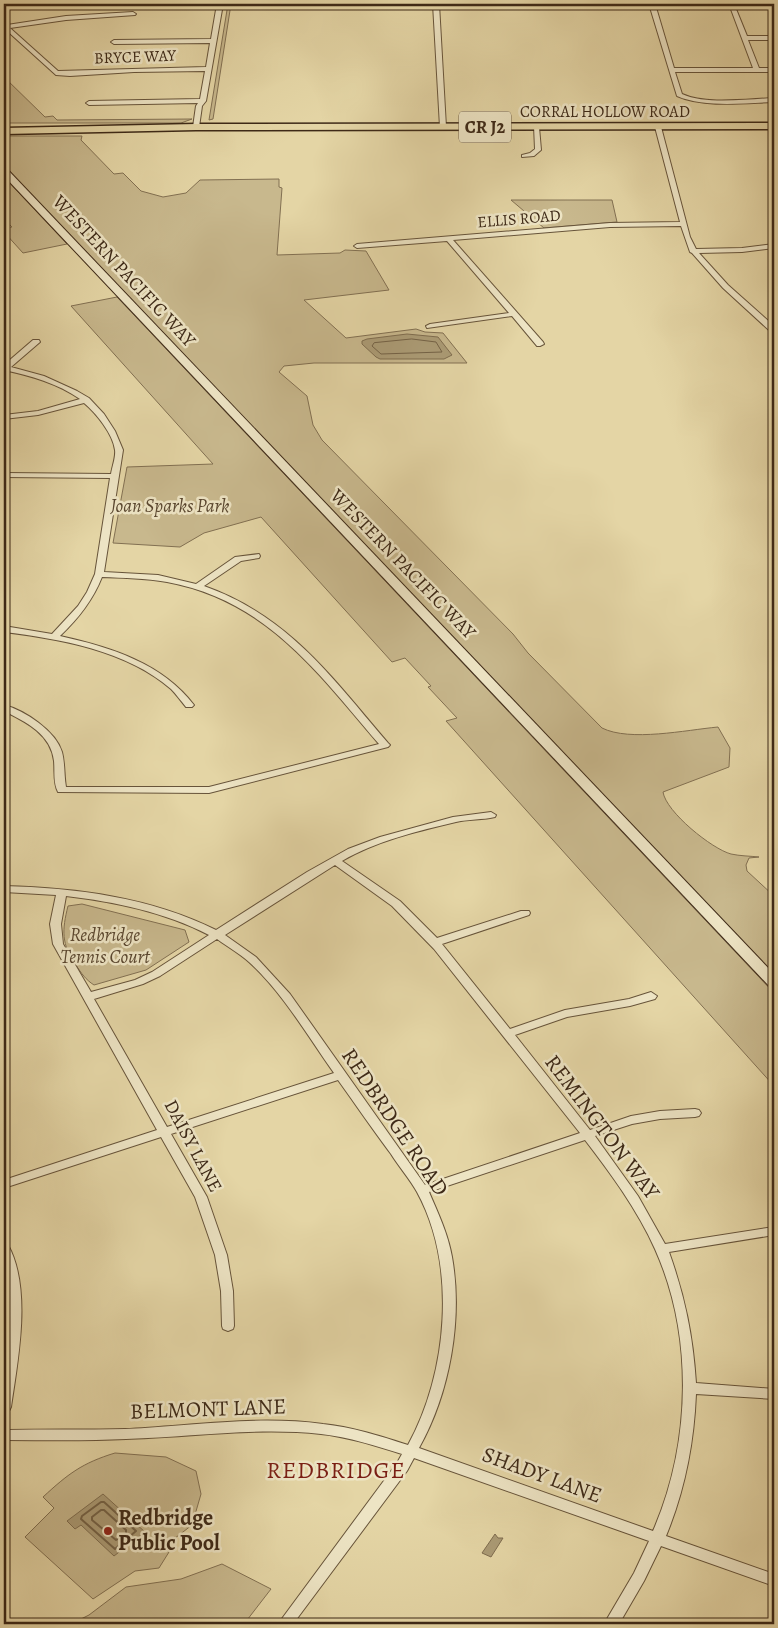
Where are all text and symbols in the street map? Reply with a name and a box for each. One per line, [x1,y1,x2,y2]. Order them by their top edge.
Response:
street label: BRYCE WAY [94,45,177,69]
street label: CORRAL HOLLOW ROAD [520,101,690,123]
road number: CR J2 [459,111,511,142]
street label: WESTERN PACIFIC WAY [46,189,202,353]
street label: ELLIS ROAD [476,204,562,234]
street label: WESTERN PACIFIC WAY [324,483,482,645]
park label: Joan Sparks Park [109,493,230,519]
park label: Redbridge Tennis Court [60,922,151,970]
street label: REDBRDGE ROAD [334,1042,456,1202]
street label: REMINGTON WAY [538,1048,667,1206]
street label: DAISY LANE [158,1095,228,1197]
street label: BELMONT LANE [130,1391,286,1427]
street label: SHADY LANE [478,1439,606,1511]
district label: REDBRIDGE [266,1454,406,1486]
place label: Redbridge Public Pool [118,1503,220,1558]
marker: Redbridge Public Pool [102,1525,114,1537]

